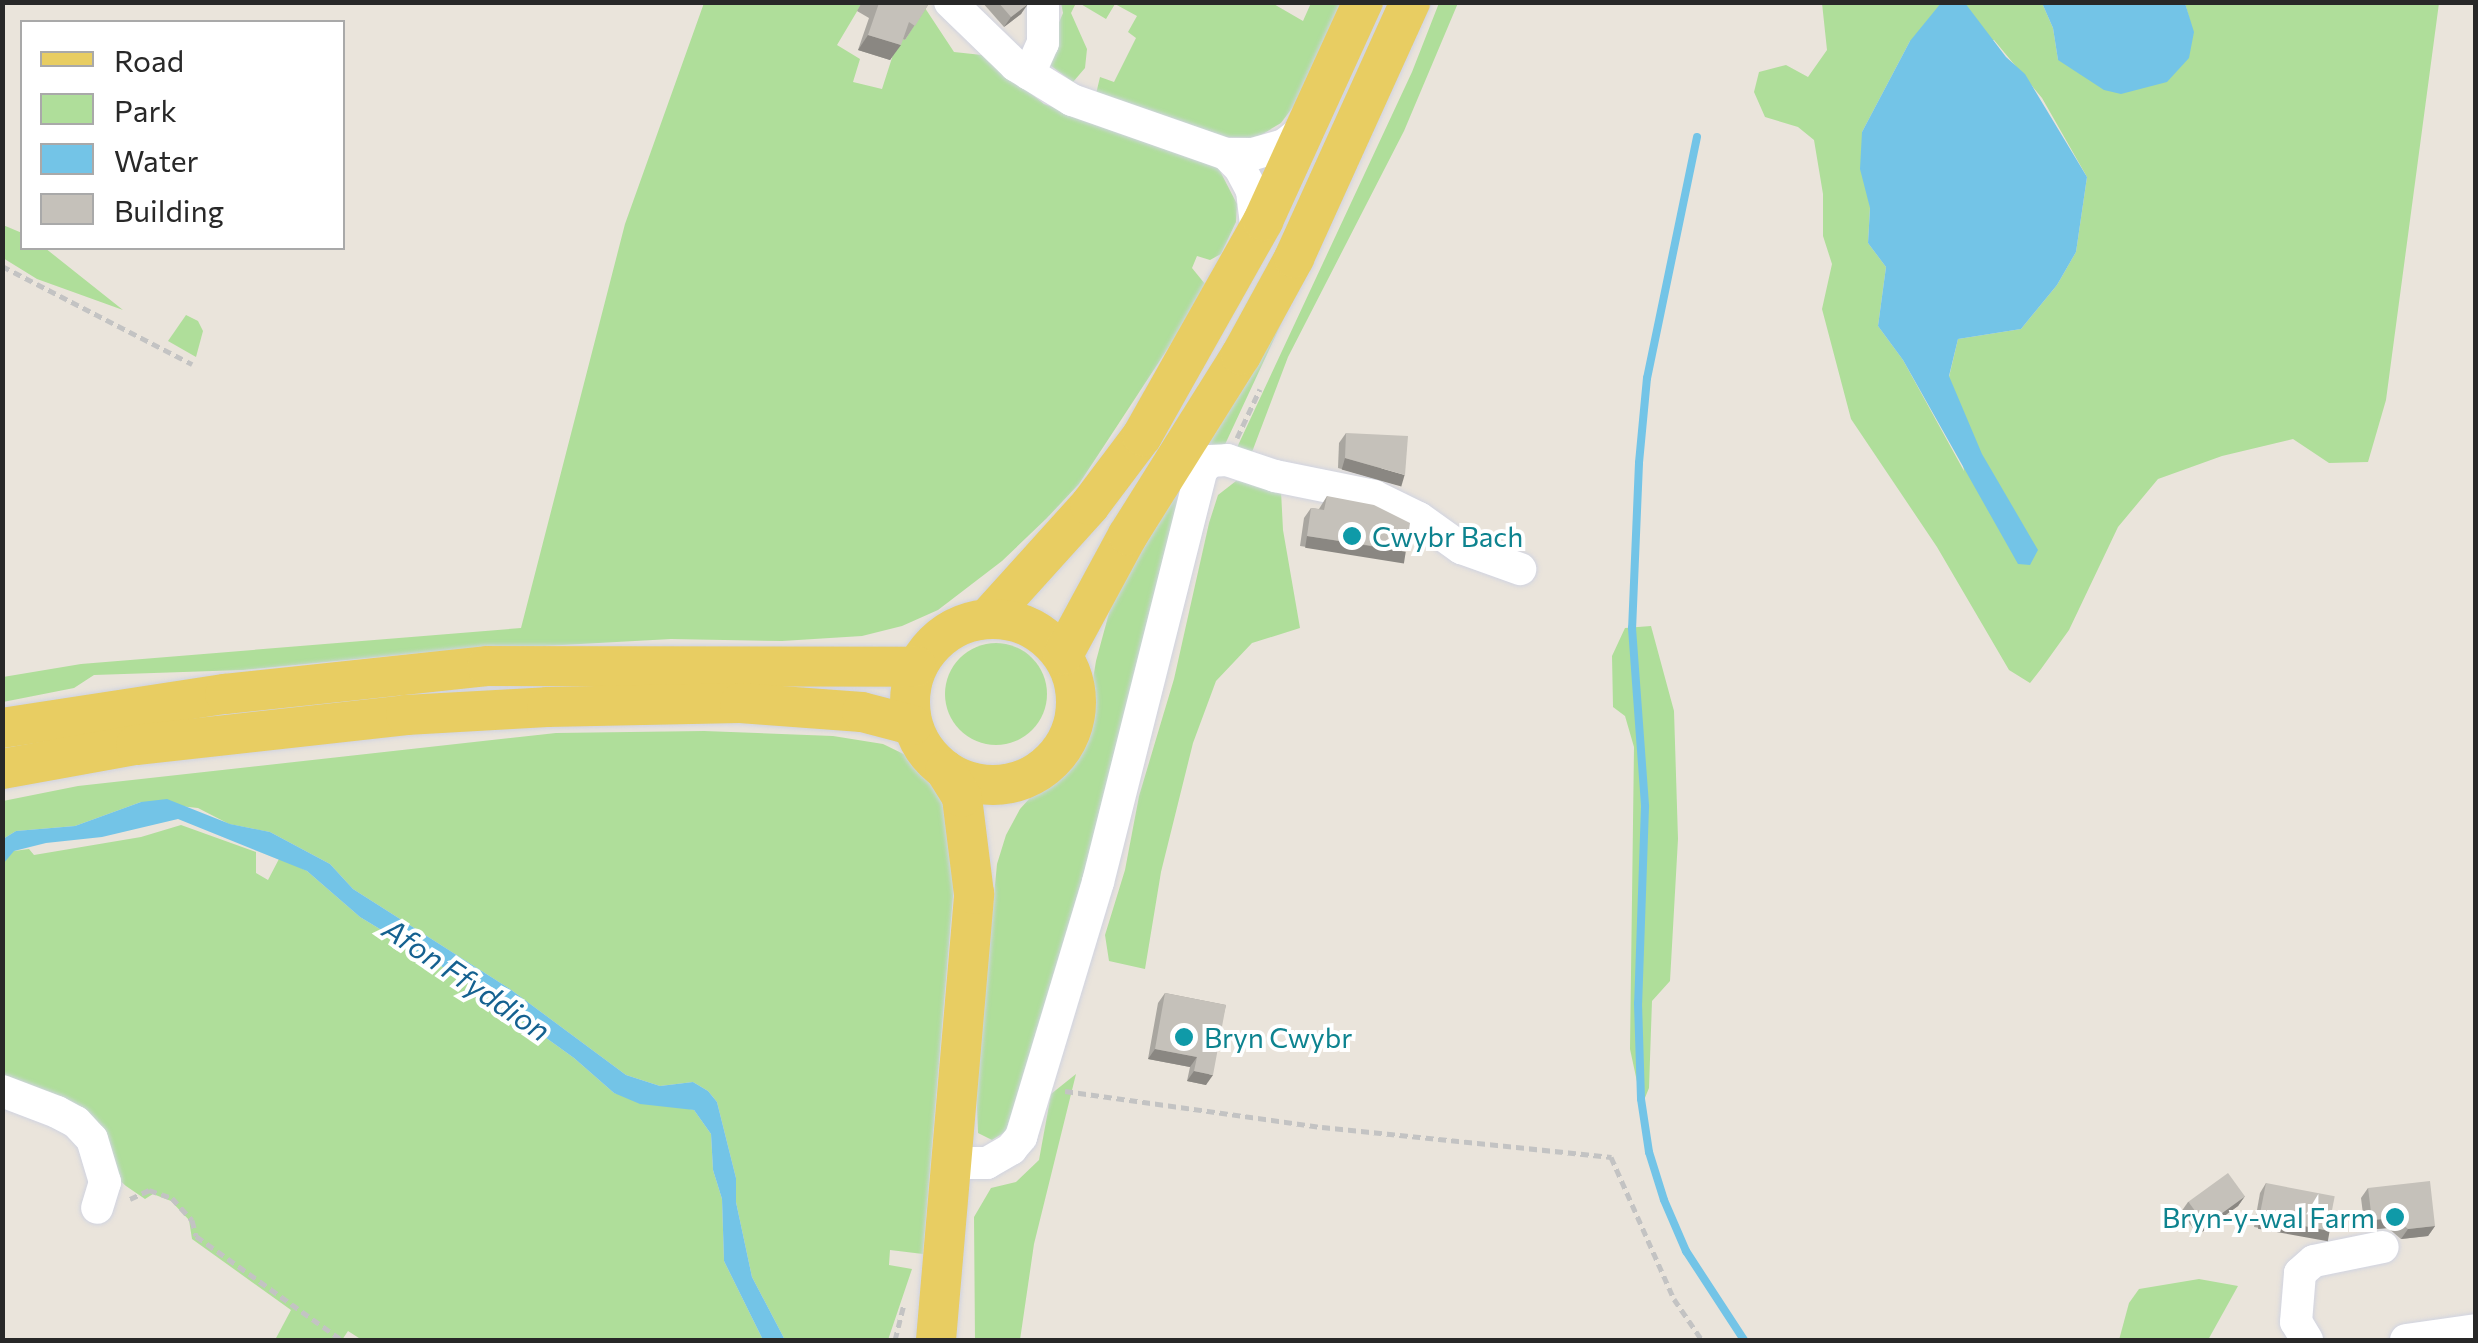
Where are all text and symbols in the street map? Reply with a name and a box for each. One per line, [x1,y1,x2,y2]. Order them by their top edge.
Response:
legend [20,20,345,250]
text: Road [114,41,184,78]
text: Park [114,91,177,128]
text: Water [114,141,199,178]
text: Building [114,191,224,228]
place label: Cwybr Bach [1372,519,1523,553]
marker: Cwybr Bach [1341,525,1363,547]
water label: Afon Ffyddion [377,910,557,1048]
place label: Bryn Cwybr [1204,1020,1352,1054]
marker: Bryn Cwybr [1173,1026,1195,1048]
place label: Bryn-y-wal Farm [2162,1200,2375,1234]
marker: Bryn-y-wal Farm [2384,1206,2406,1228]

